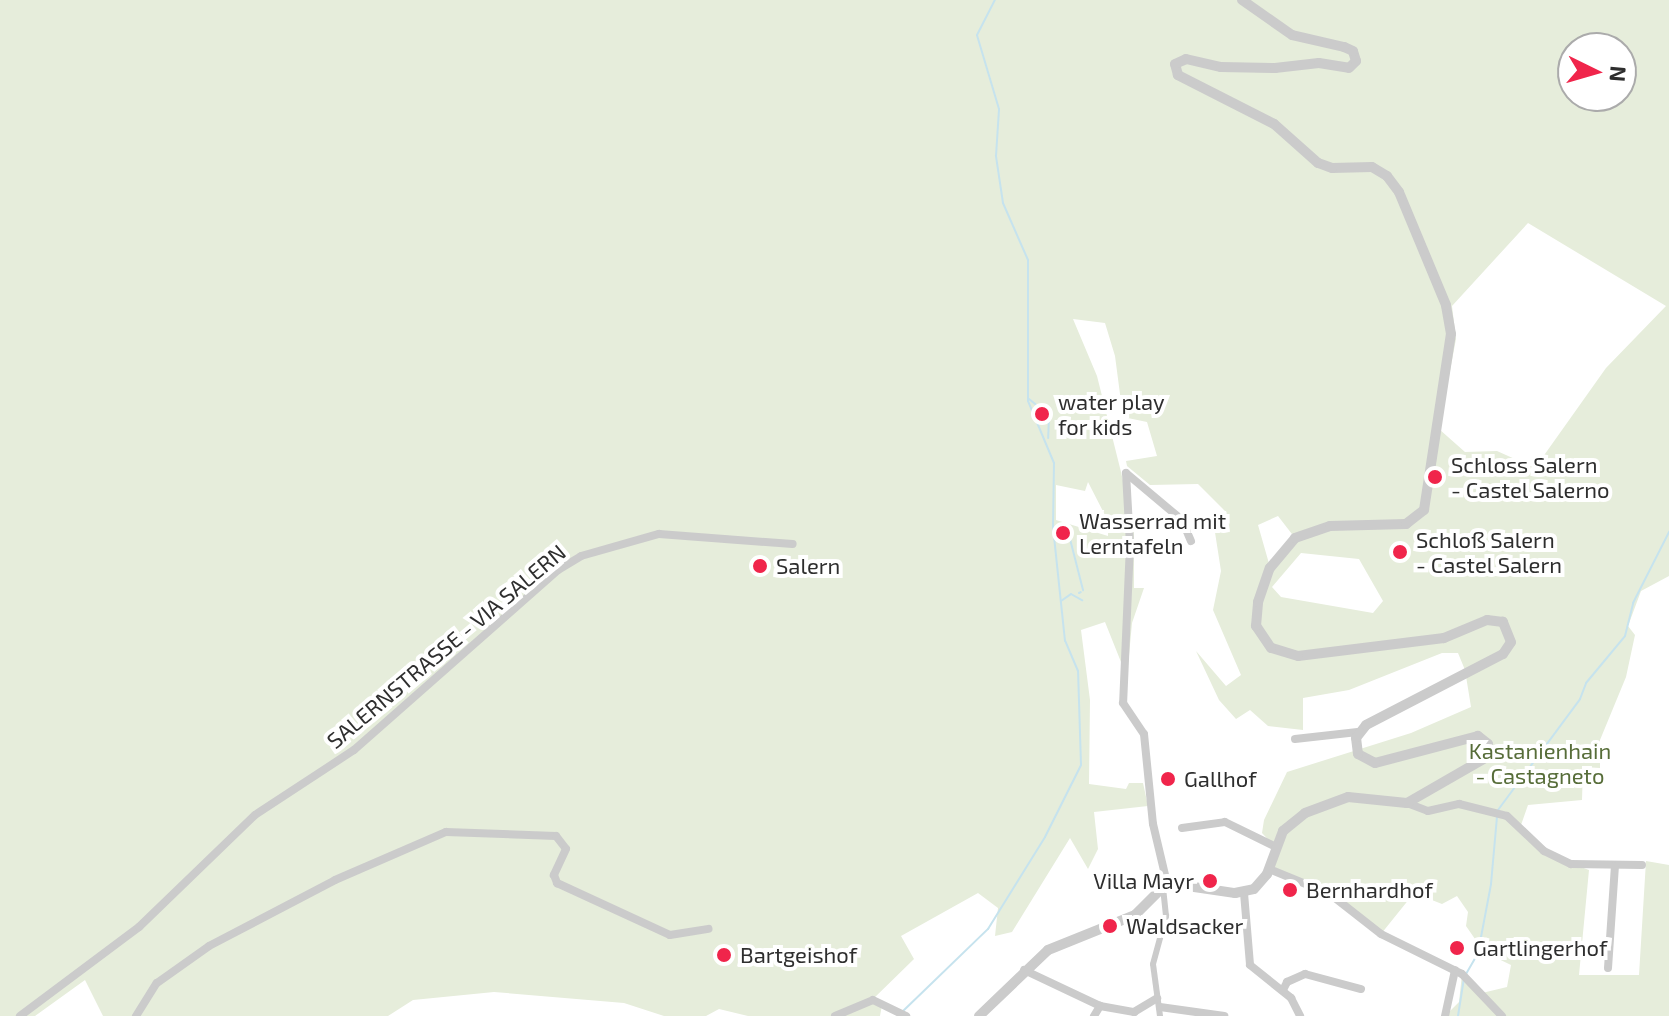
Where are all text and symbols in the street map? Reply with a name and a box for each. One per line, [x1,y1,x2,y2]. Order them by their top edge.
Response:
north arrow [1557,32,1637,112]
text: N [1605,65,1633,83]
place label: water play for kids [1058,388,1165,440]
marker: water play for kids [1033,405,1051,423]
place label: Schloss Salern - Castel Salerno [1451,451,1610,502]
marker: Schloss Salern - Castel Salerno [1426,468,1444,486]
place label: Wasserrad mit Lerntafeln [1079,507,1226,558]
marker: Wasserrad mit Lerntafeln [1054,524,1072,542]
place label: Schloß Salern - Castel Salern [1416,526,1563,578]
street label: SALERNSTRASSE - VIA SALERN [321,538,571,754]
marker: Schloß Salern - Castel Salern [1391,543,1409,561]
place label: Salern [776,553,840,579]
marker: Salern [751,557,769,575]
park label: Kastanienhain - Castagneto [1469,737,1611,788]
place label: Gallhof [1184,766,1257,792]
marker: Gallhof [1159,770,1177,788]
place label: Villa Mayr [1093,868,1194,894]
marker: Villa Mayr [1201,872,1219,890]
place label: Bernhardhof [1306,877,1433,903]
marker: Bernhardhof [1281,881,1299,899]
place label: Waldsacker [1126,913,1243,939]
marker: Waldsacker [1101,917,1119,935]
place label: Gartlingerhof [1473,935,1607,961]
marker: Gartlingerhof [1448,939,1466,957]
place label: Bartgeishof [740,942,857,968]
marker: Bartgeishof [715,946,733,964]

